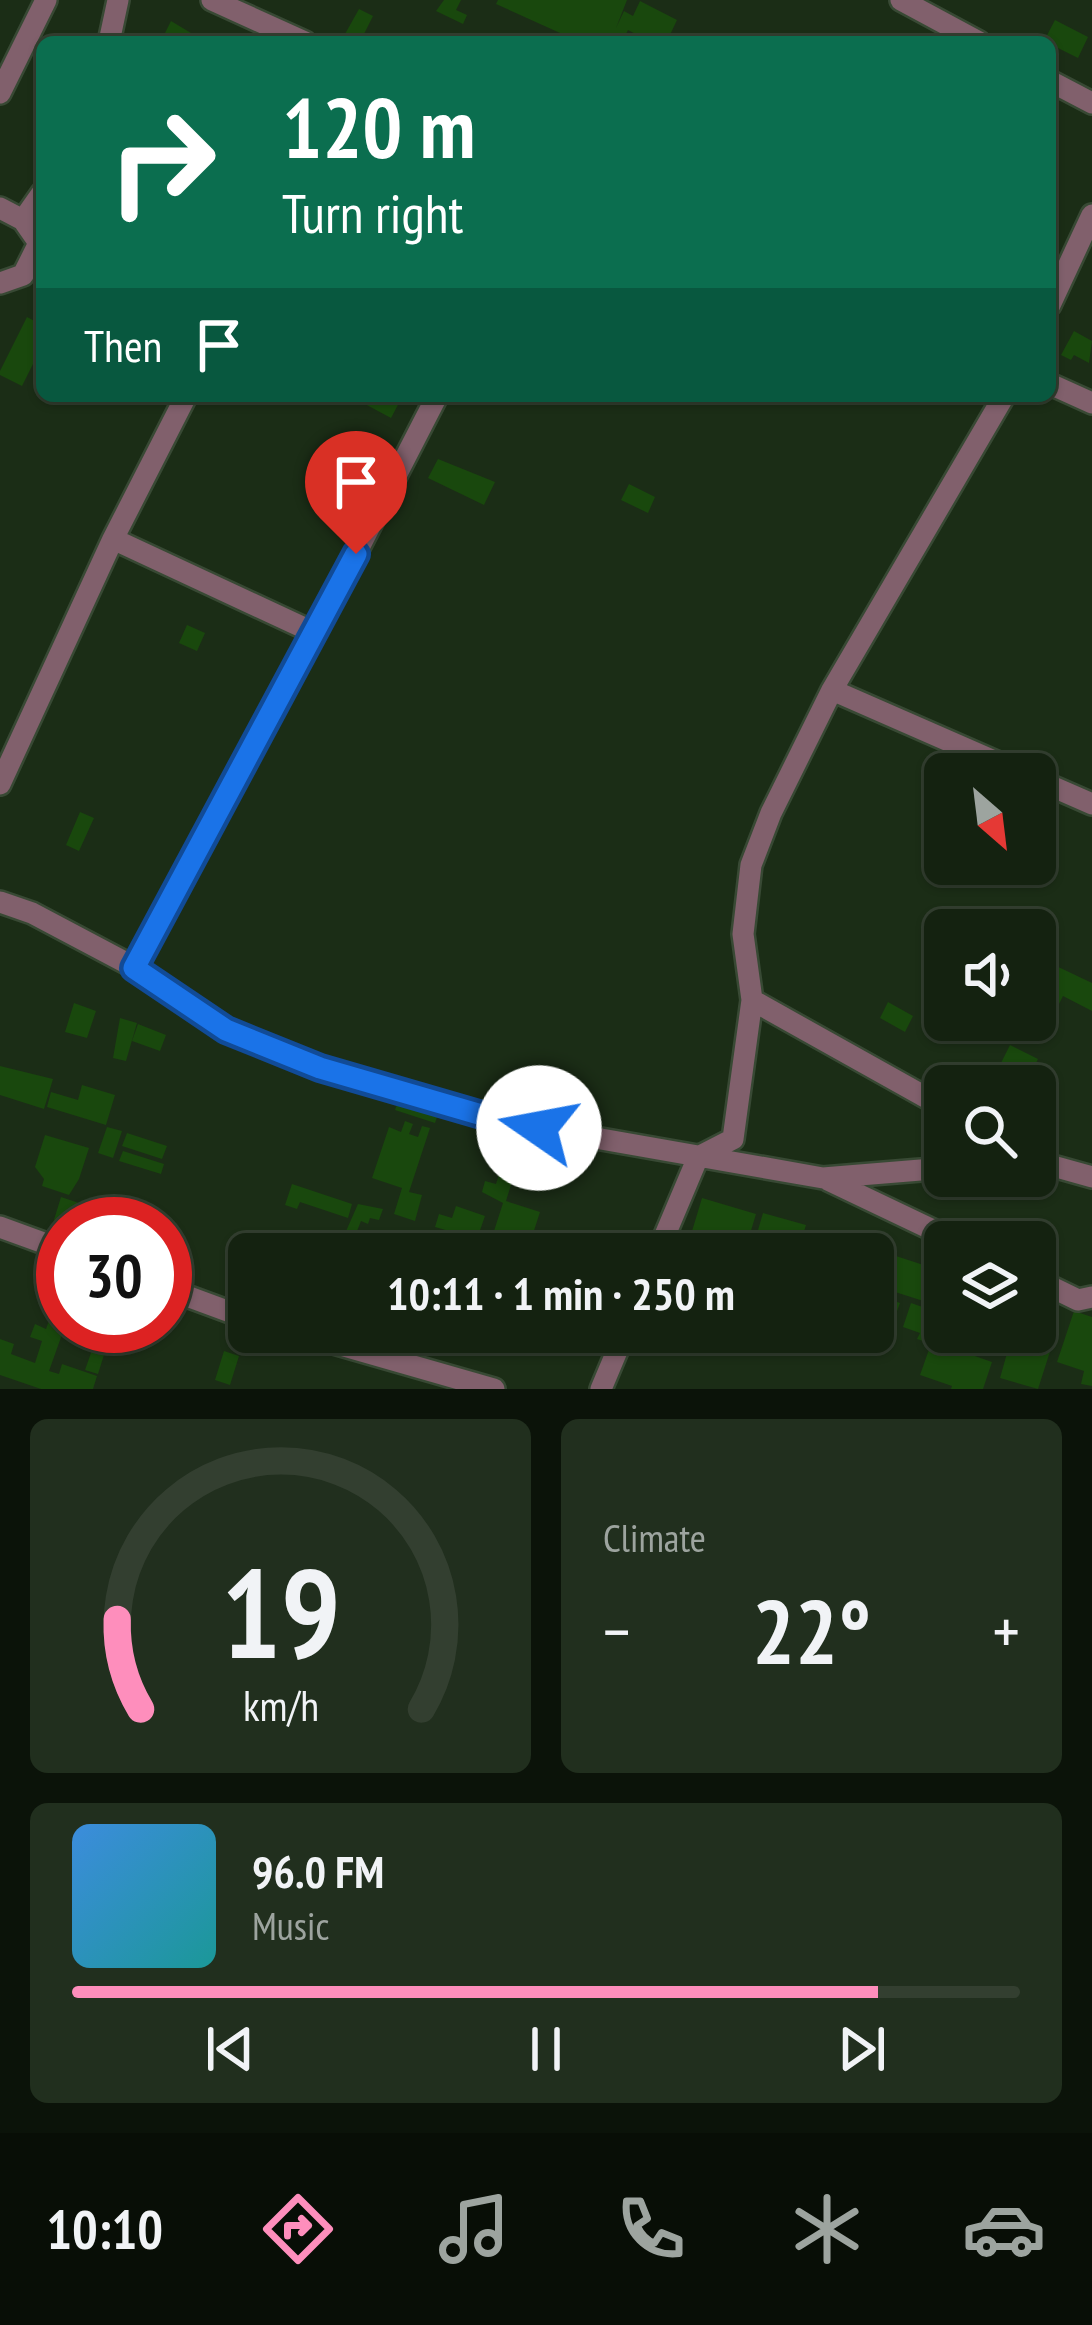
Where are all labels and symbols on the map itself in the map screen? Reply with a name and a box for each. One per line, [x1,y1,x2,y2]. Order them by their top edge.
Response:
pin [305,431,407,554]
north arrow [924,753,1056,885]
position arrow [476,1065,602,1191]
speed limit sign: 30 [36,1197,192,1353]

